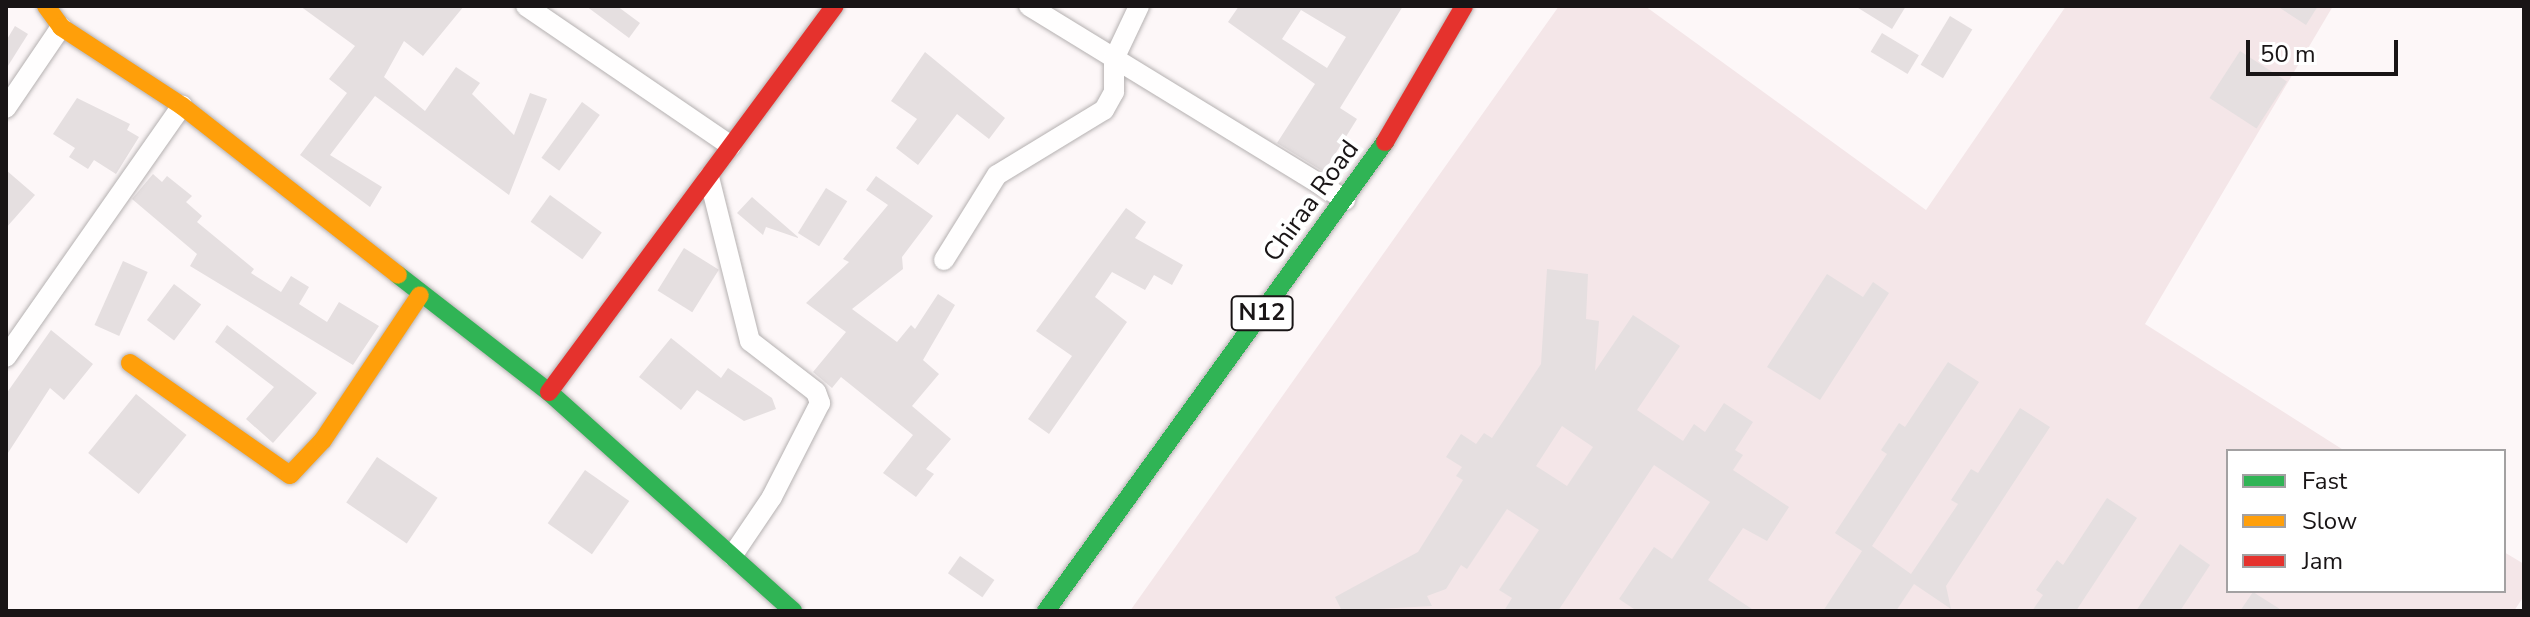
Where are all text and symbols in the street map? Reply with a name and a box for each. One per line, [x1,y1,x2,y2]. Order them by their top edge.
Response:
scale bar [2250,24,2402,74]
text: 50 m [2260,38,2316,70]
street label: Chiraa Road [1257,134,1365,268]
road number: N12 [1230,293,1294,333]
legend [2226,449,2506,593]
text: Fast [2302,465,2347,497]
text: Slow [2302,505,2357,537]
text: Jam [2302,545,2343,577]

